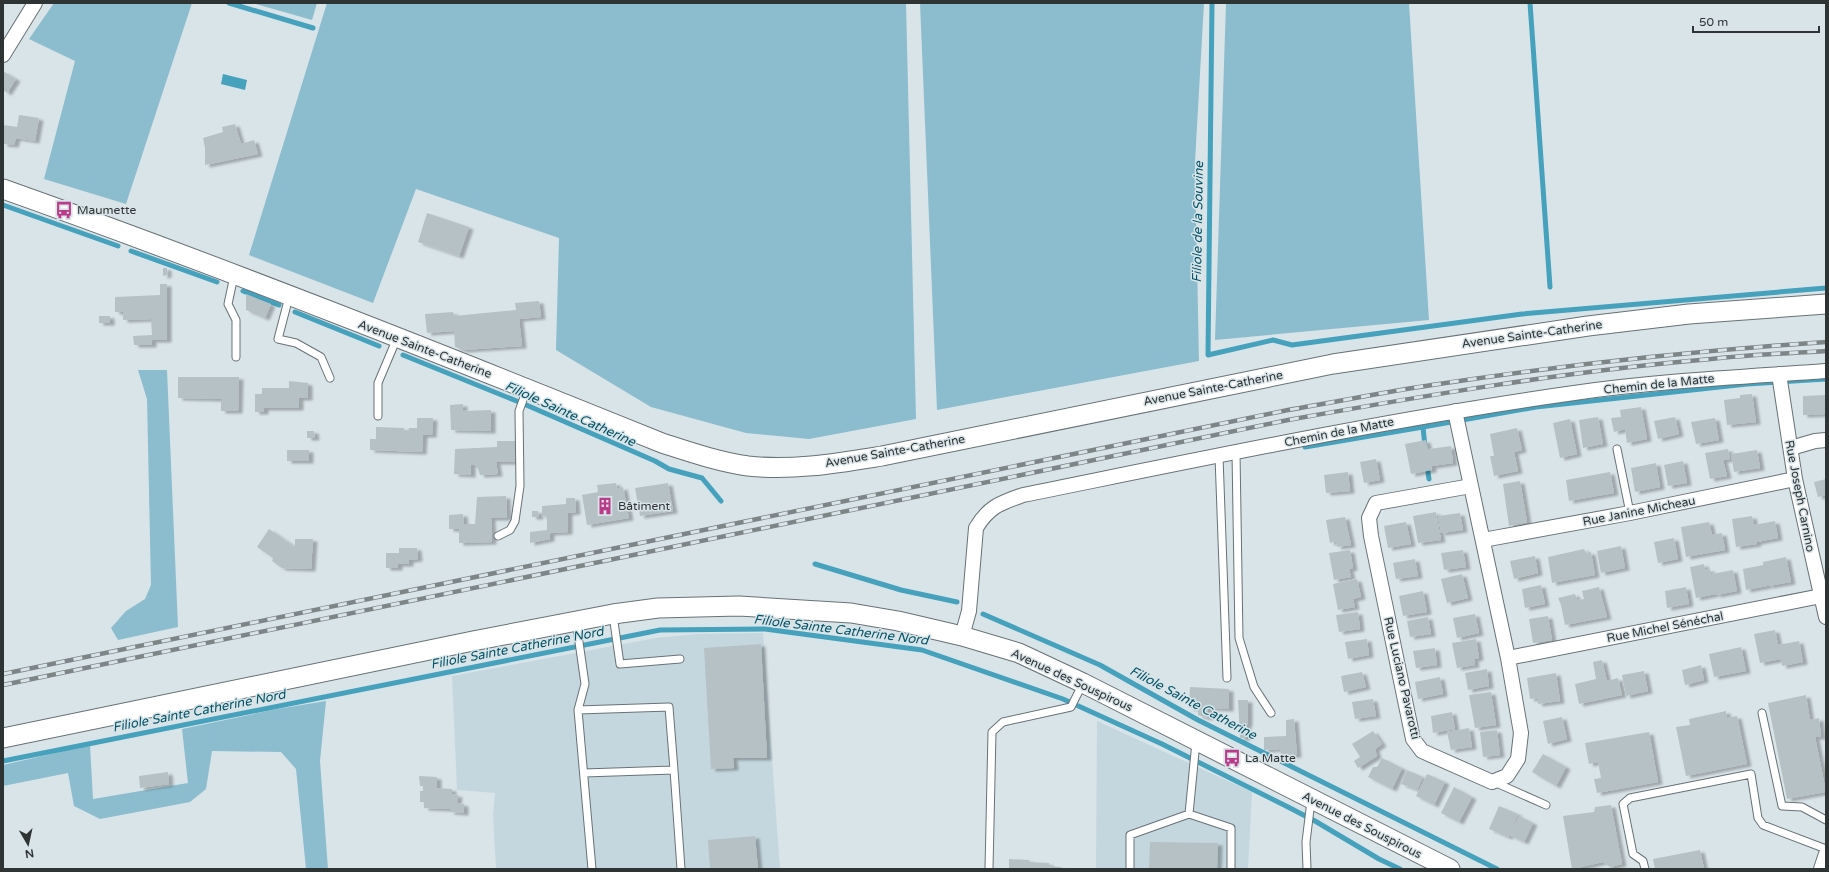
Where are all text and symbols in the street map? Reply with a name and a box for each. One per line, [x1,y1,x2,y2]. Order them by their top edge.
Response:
scale bar [1693,8,1819,34]
text: 50 m [1699,15,1728,29]
water label: Filiole de la Souvine [1189,161,1207,283]
bus stop icon: Maumette [54,200,74,220]
place label: Maumette [77,203,136,217]
street label: Avenue Sainte-Catherine [356,317,494,381]
street label: Avenue Sainte-Catherine [1461,317,1603,351]
street label: Avenue Sainte-Catherine [1142,368,1284,408]
street label: Chemin de la Matte [1603,371,1715,397]
water label: Filiole Sainte Catherine [502,378,638,450]
street label: Chemin de la Matte [1283,414,1395,449]
street label: Avenue Sainte-Catherine [824,432,966,470]
street label: Rue Joseph Carnino [1782,439,1818,553]
street label: Rue Janine Micheau [1581,493,1697,529]
building icon: Bâtiment [595,496,615,516]
place label: Bâtiment [618,499,670,513]
street label: Rue Michel Sénéchal [1605,609,1725,645]
water label: Filiole Sainte Catherine Nord [753,611,931,649]
street label: Rue Luciano Pavarotti [1381,615,1423,741]
water label: Filiole Sainte Catherine Nord [429,623,607,673]
street label: Avenue des Souspirous [1009,646,1135,714]
water label: Filiole Sainte Catherine [1127,663,1260,744]
water label: Filiole Sainte Catherine Nord [111,686,289,736]
bus stop icon: La Matte [1222,748,1242,768]
place label: La Matte [1245,751,1296,765]
street label: Avenue des Souspirous [1300,789,1424,861]
north arrow [8,824,48,864]
text: N [24,846,35,860]

